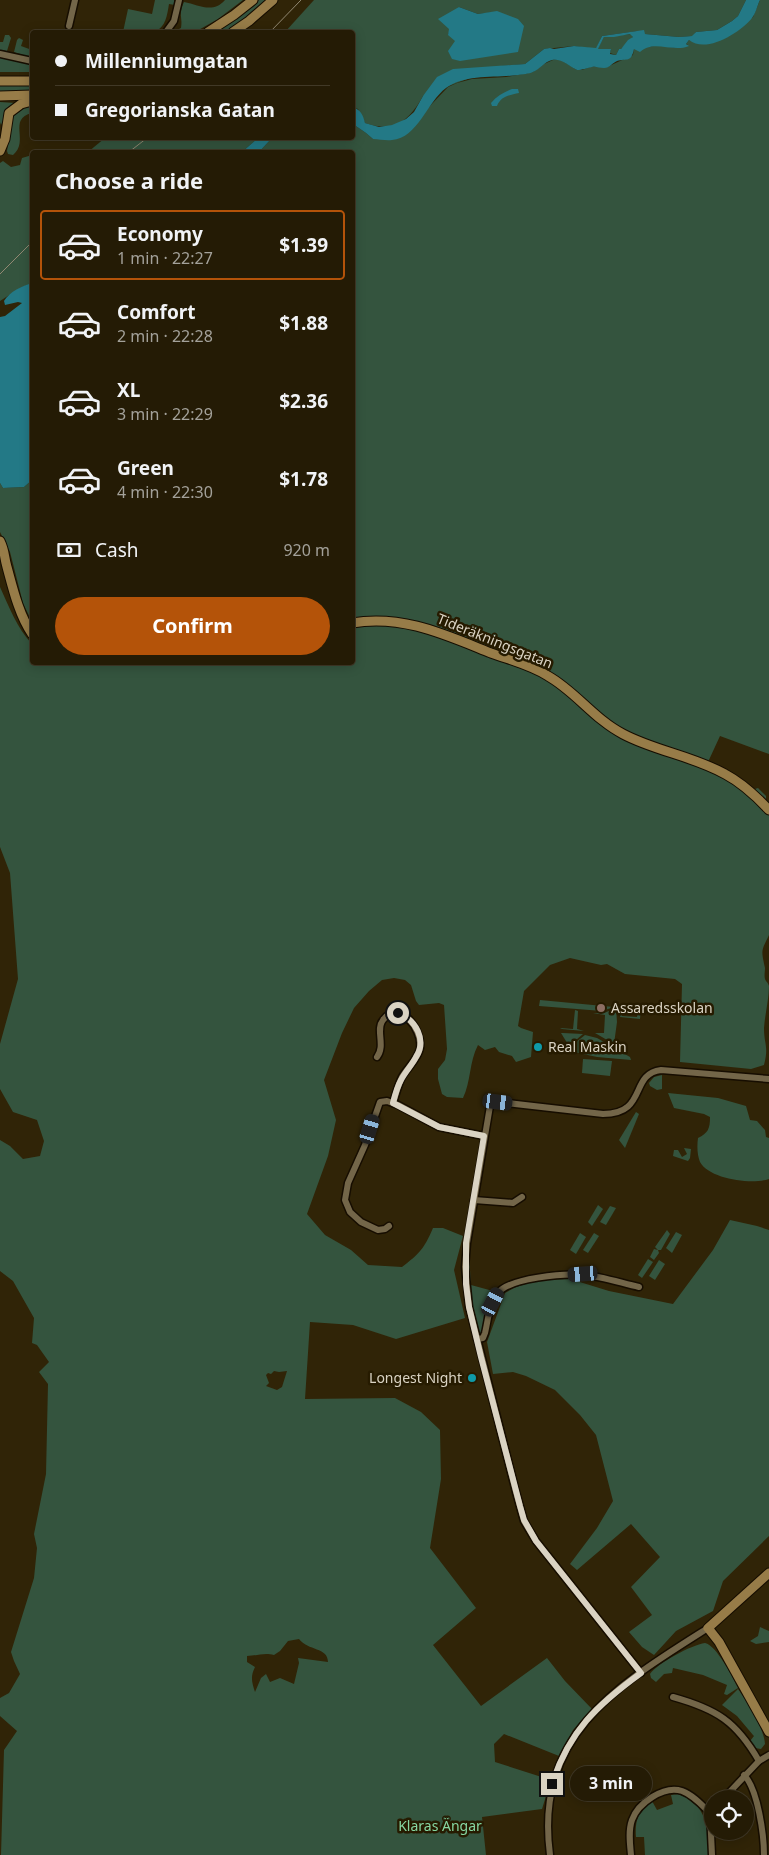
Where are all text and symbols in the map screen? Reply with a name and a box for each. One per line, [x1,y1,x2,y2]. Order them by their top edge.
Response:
text: Millenniumgatan [85,48,248,74]
text: Gregorianska Gatan [85,97,275,123]
text: Choose a ride [55,165,203,195]
text: Economy [117,221,203,247]
icon: car [57,223,102,268]
text: $1.39 [279,232,328,258]
text: 1 min · 22:27 [117,247,213,269]
text: Comfort [117,299,196,325]
icon: car [57,301,102,346]
text: $1.88 [279,310,328,336]
text: 2 min · 22:28 [117,325,213,347]
text: XL [117,377,140,403]
icon: car [57,379,102,424]
text: $2.36 [279,388,328,414]
text: 3 min · 22:29 [117,403,213,425]
text: Green [117,455,174,481]
icon: car [57,457,102,502]
text: $1.78 [279,466,328,492]
text: 4 min · 22:30 [117,481,213,503]
icon: cash [55,536,83,564]
text: Cash [95,537,139,563]
text: 920 m [283,539,330,561]
button: Confirm [55,597,330,655]
street label: Tideräkningsgatan [435,609,556,672]
place label: Assaredsskolan [611,998,713,1017]
route start [387,1002,409,1024]
marker: Assaredsskolan [595,1002,607,1014]
place label: Real Maskin [548,1037,627,1056]
marker: Real Maskin [532,1041,544,1053]
car [482,1093,513,1111]
car [358,1112,381,1146]
car [567,1265,598,1283]
car [479,1285,506,1319]
place label: Longest Night [369,1368,462,1387]
marker: Longest Night [466,1372,478,1384]
callout: 3 min [570,1766,652,1802]
text: 3 min [589,1772,633,1794]
route end [541,1773,563,1795]
map controls [704,1790,754,1840]
button: locate [704,1790,754,1840]
park label: Klaras Ängar [398,1816,482,1835]

